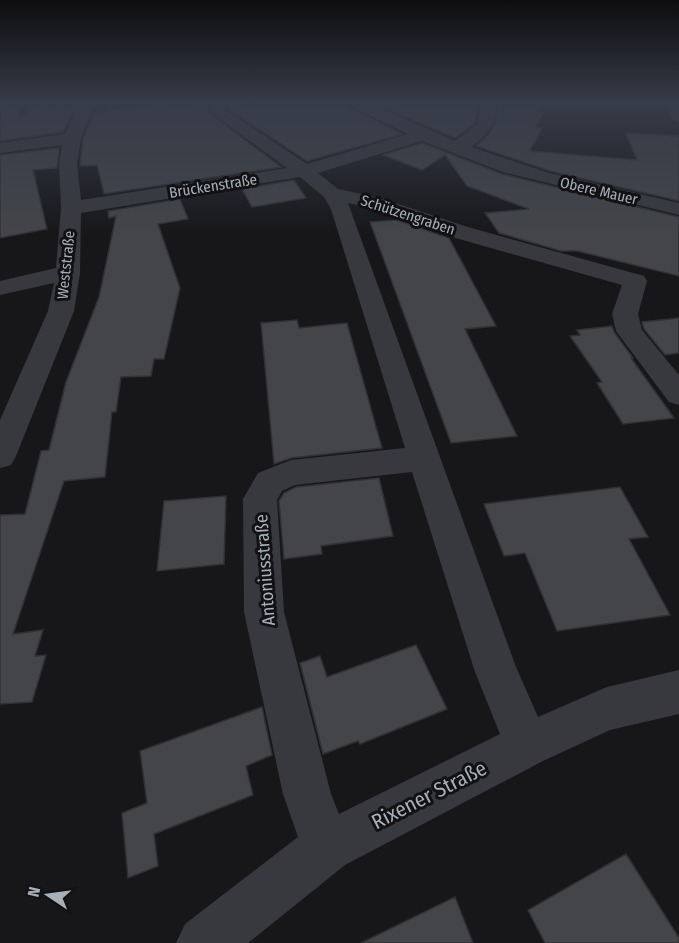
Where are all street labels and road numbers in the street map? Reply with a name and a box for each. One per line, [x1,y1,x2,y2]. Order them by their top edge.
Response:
street label: Brückenstraße [168,170,258,202]
street label: Obere Mauer [558,173,640,209]
street label: Schützengraben [359,191,457,239]
street label: Weststraße [53,230,79,300]
street label: Antoniusstraße [250,513,280,626]
street label: Rixener Straße [367,755,491,835]

